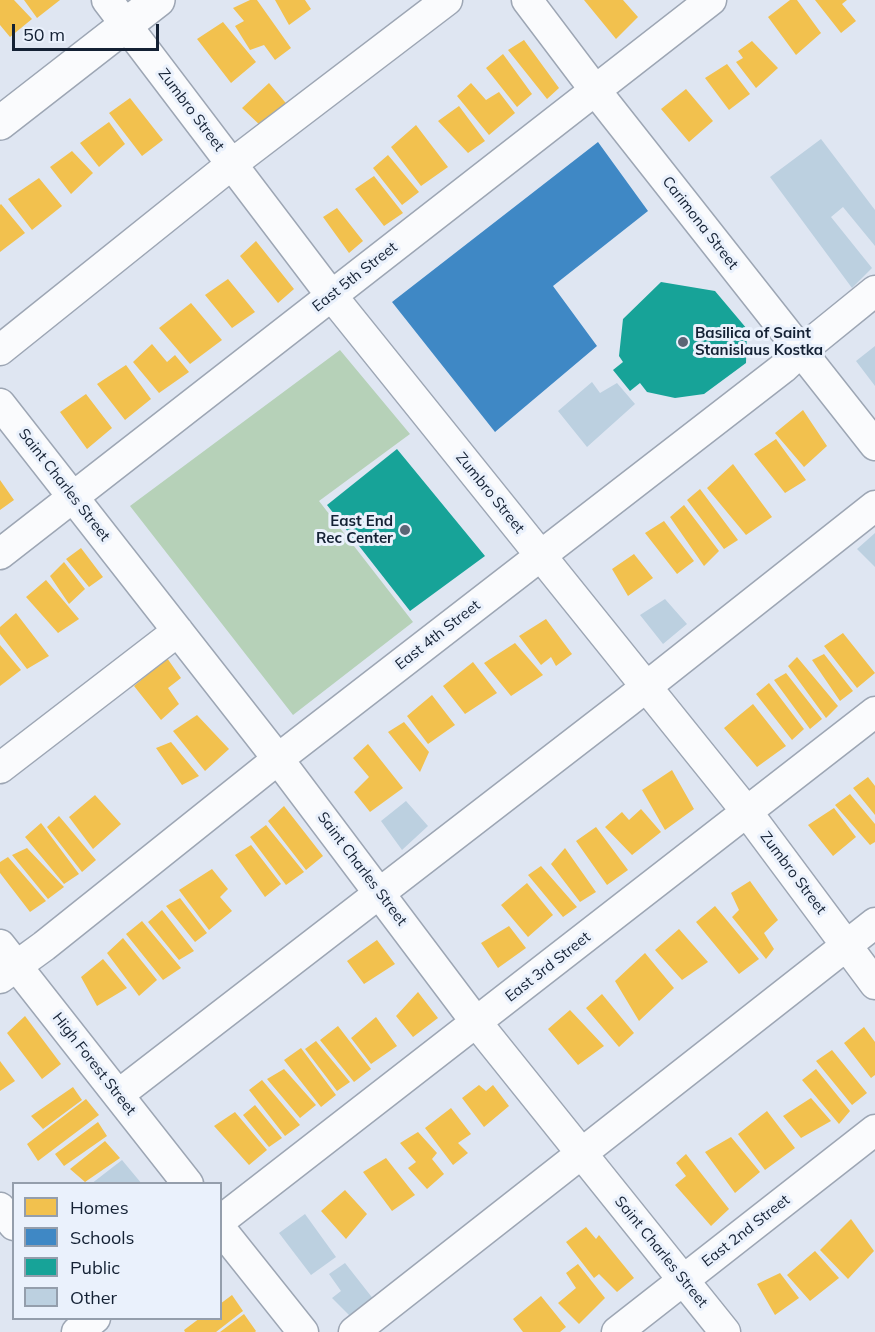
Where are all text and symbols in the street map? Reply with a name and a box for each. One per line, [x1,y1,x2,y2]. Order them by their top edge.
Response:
scale bar [15,12,162,50]
text: 50 m [23,23,65,46]
street label: Zumbro Street [154,65,228,155]
street label: Carimona Street [658,173,742,273]
street label: East 5th Street [309,238,401,316]
place label: Basilica of Saint Stanislaus Kostka [695,324,823,359]
marker: Basilica of Saint Stanislaus Kostka [676,335,690,349]
street label: Saint Charles Street [14,425,114,545]
street label: Zumbro Street [452,449,528,537]
place label: East End Rec Center [316,512,393,547]
marker: East End Rec Center [398,523,412,537]
street label: East 4th Street [392,596,484,674]
street label: Saint Charles Street [313,809,411,929]
street label: Zumbro Street [756,828,830,918]
street label: East 3rd Street [502,928,594,1006]
street label: High Forest Street [48,1009,140,1119]
legend [12,1182,222,1320]
street label: East 2nd Street [699,1191,793,1271]
street label: Saint Charles Street [611,1193,711,1311]
text: Homes [70,1196,129,1219]
text: Schools [70,1226,134,1249]
text: Public [70,1256,120,1279]
text: Other [70,1286,117,1309]

